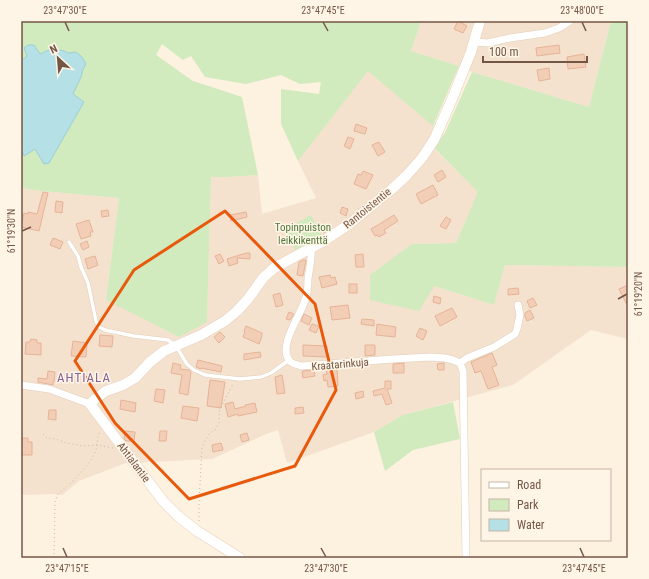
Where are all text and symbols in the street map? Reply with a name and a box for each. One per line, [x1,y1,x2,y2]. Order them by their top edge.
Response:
text: 23°47'30"E [43,5,87,16]
text: 23°47'45"E [301,5,345,16]
text: 23°48'00"E [560,5,604,16]
north arrow [38,38,78,78]
scale bar [483,38,587,64]
text: N [48,42,60,57]
text: 100 m [489,45,519,59]
street label: Rantoistentie [341,185,394,231]
text: 61°19'30"N [6,209,17,253]
park label: Topinpuiston leikkikenttä [275,221,331,247]
text: 61°19'20"N [633,272,644,316]
street label: Kraatarinkuja [311,356,369,373]
district label: AHTIALA [57,370,111,385]
street label: Ahtialantie [114,440,153,485]
legend [481,469,611,541]
text: Road [517,478,541,492]
text: Park [517,498,539,512]
text: Water [517,518,545,532]
text: 23°47'15"E [45,563,89,574]
text: 23°47'30"E [304,563,348,574]
text: 23°47'45"E [562,563,606,574]

